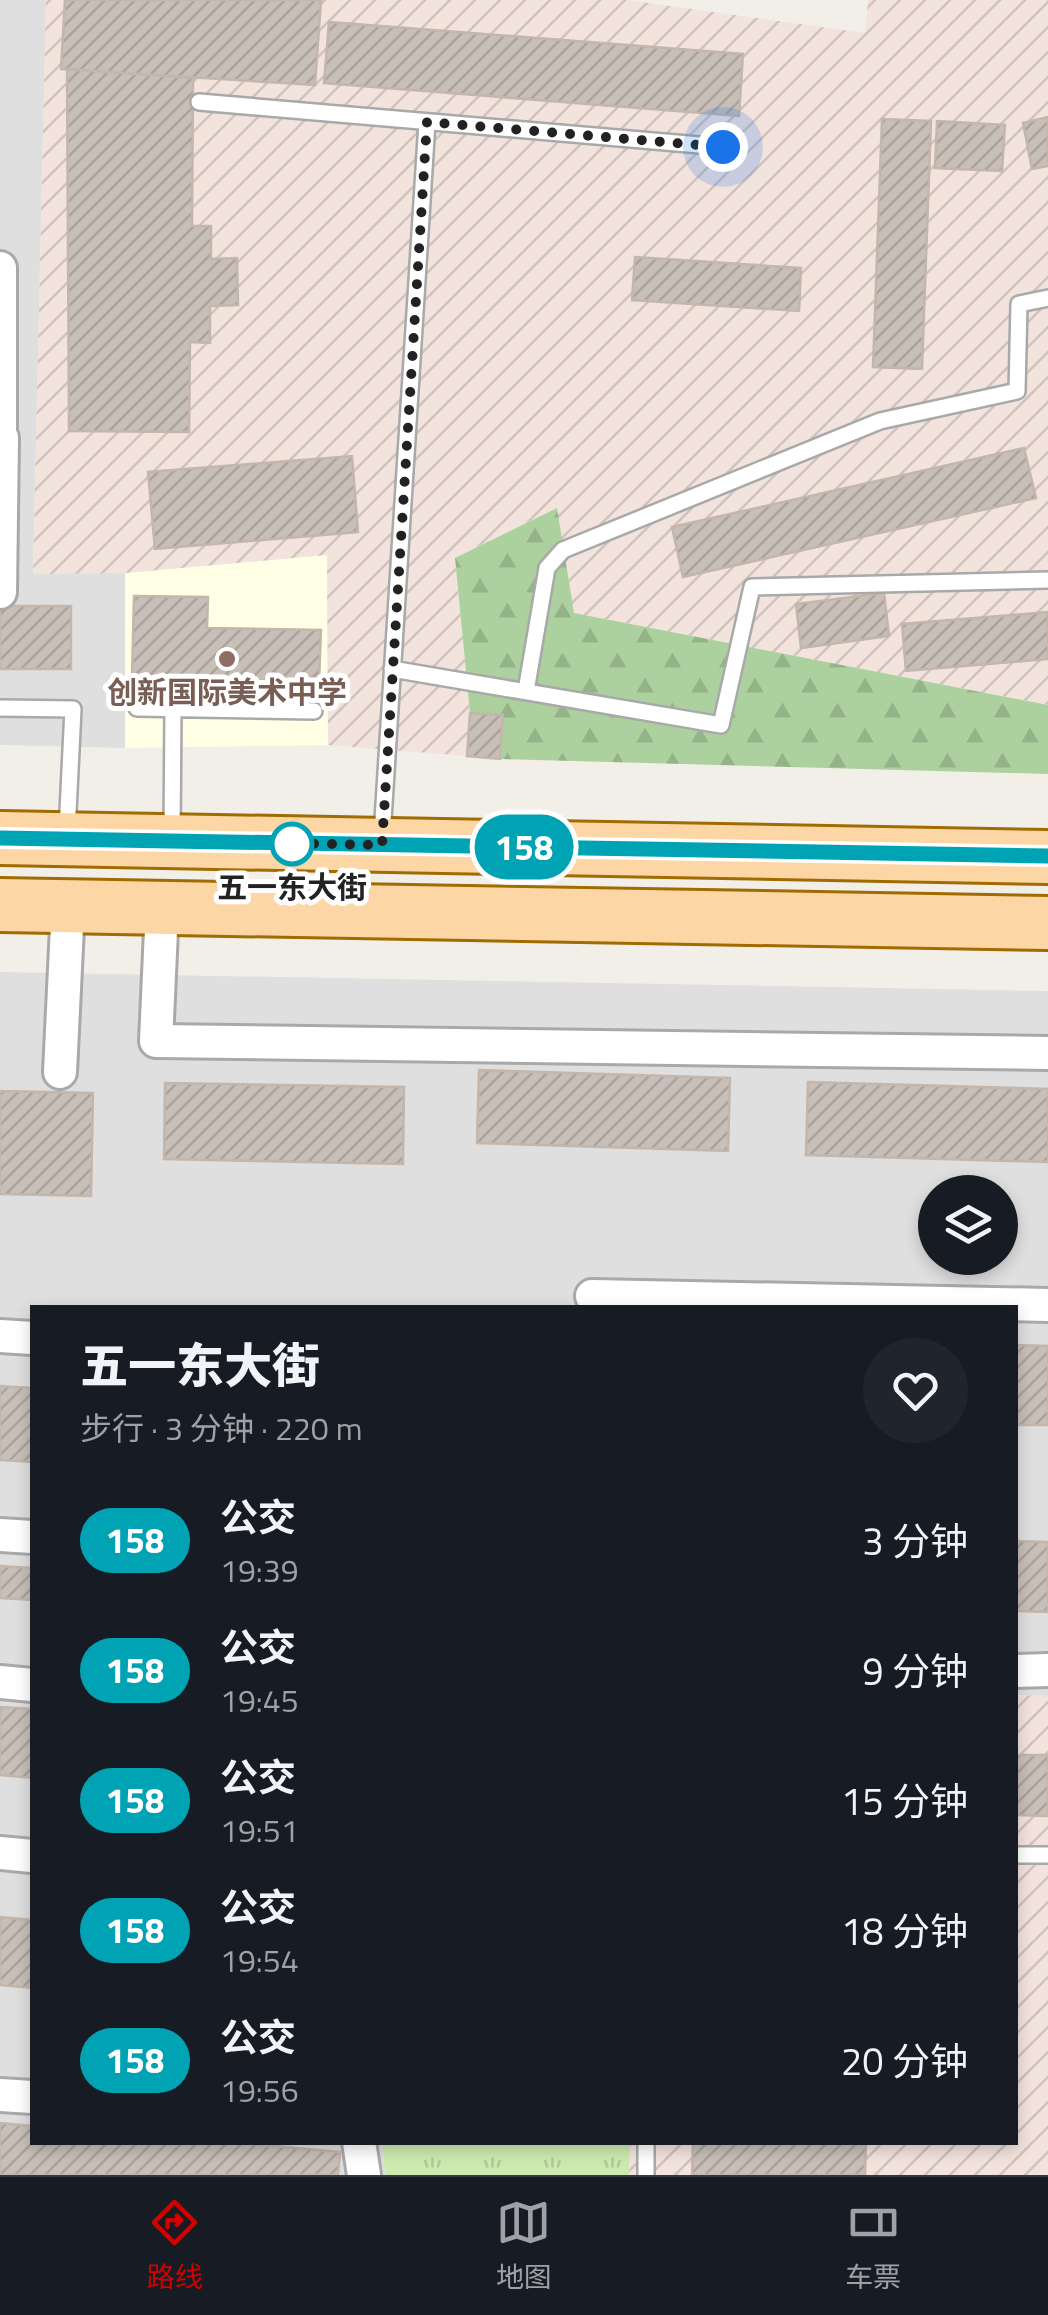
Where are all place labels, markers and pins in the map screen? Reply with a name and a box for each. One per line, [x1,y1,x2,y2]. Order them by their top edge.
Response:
marker: 创新国际美术中学 [216,648,238,670]
place label: 创新国际美术中学 [107,669,347,715]
marker: 五一东大街 [271,823,313,865]
place label: 五一东大街 [217,864,367,910]

